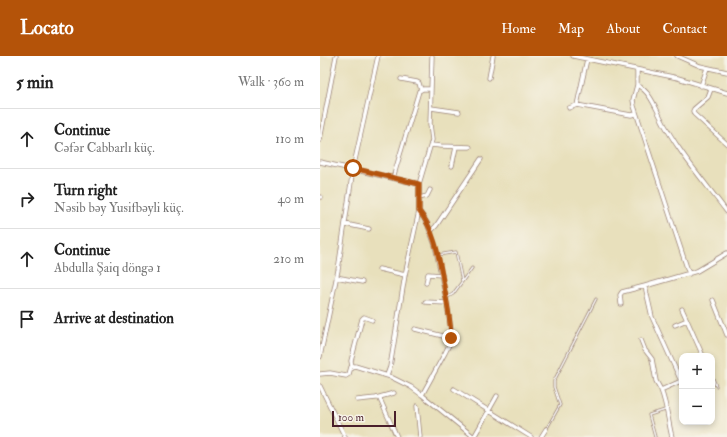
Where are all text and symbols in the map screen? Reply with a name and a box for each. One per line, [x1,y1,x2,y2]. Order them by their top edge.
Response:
text: Locato [20,16,74,40]
text: Home [501,20,536,37]
text: Map [558,20,584,37]
text: About [606,20,640,37]
text: Contact [662,20,707,37]
text: 5 min [16,72,54,93]
text: Walk · 360 m [238,74,304,90]
text: Continue [54,121,110,140]
icon: ahead [16,128,38,150]
text: 110 m [275,131,304,147]
text: Cəfər Cabbarlı küç. [54,140,155,156]
route start [344,159,362,177]
text: Turn right [54,181,117,200]
icon: right [16,188,38,210]
text: 40 m [278,191,304,207]
text: Nəsib bəy Yusifbəyli küç. [54,200,184,216]
text: Continue [54,241,110,260]
icon: ahead [16,248,38,270]
text: 210 m [273,251,304,267]
text: Abdulla Şaiq döngə 1 [54,260,161,276]
icon: arrive [16,308,38,330]
text: Arrive at destination [54,309,174,328]
route end [442,329,460,347]
map controls [679,353,715,425]
button: + [679,353,715,389]
button: − [679,389,715,425]
scale bar [332,409,396,428]
text: 100 m [338,411,364,424]

